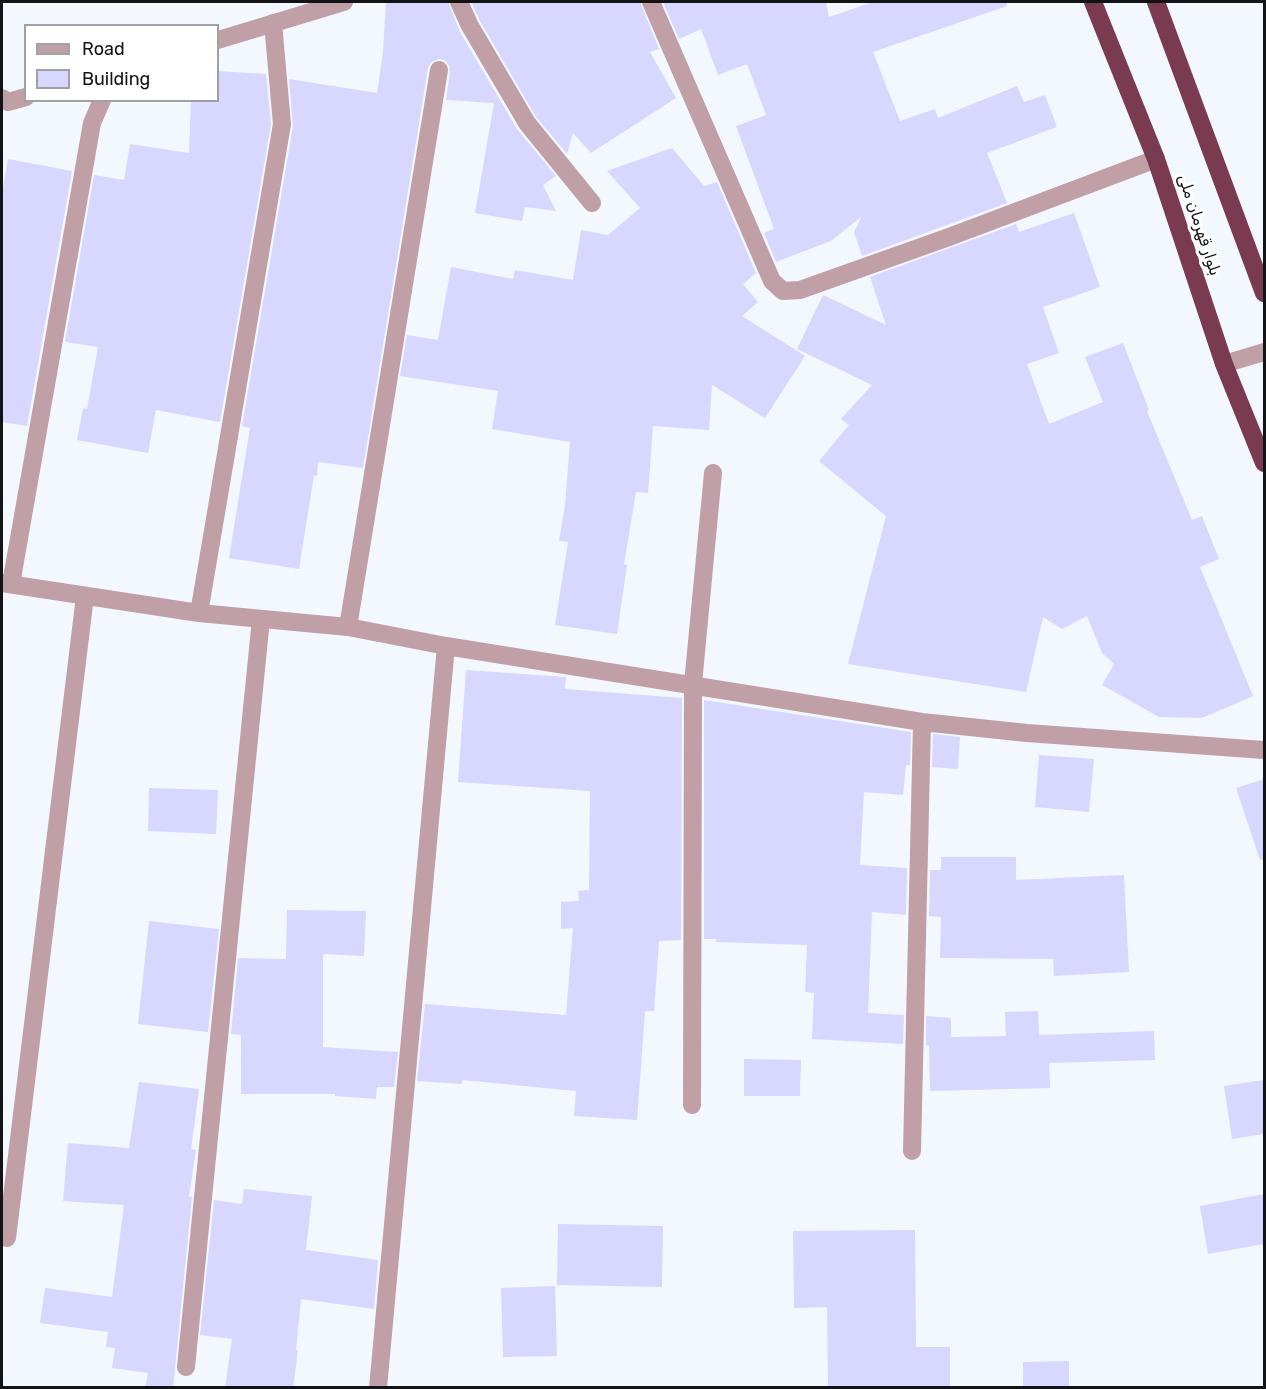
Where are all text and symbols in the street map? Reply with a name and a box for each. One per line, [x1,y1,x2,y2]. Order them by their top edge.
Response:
legend [24,24,219,102]
text: Road [82,38,125,60]
text: Building [82,68,150,90]
street label: بلوار قهرمان ملی [1174,172,1224,278]

